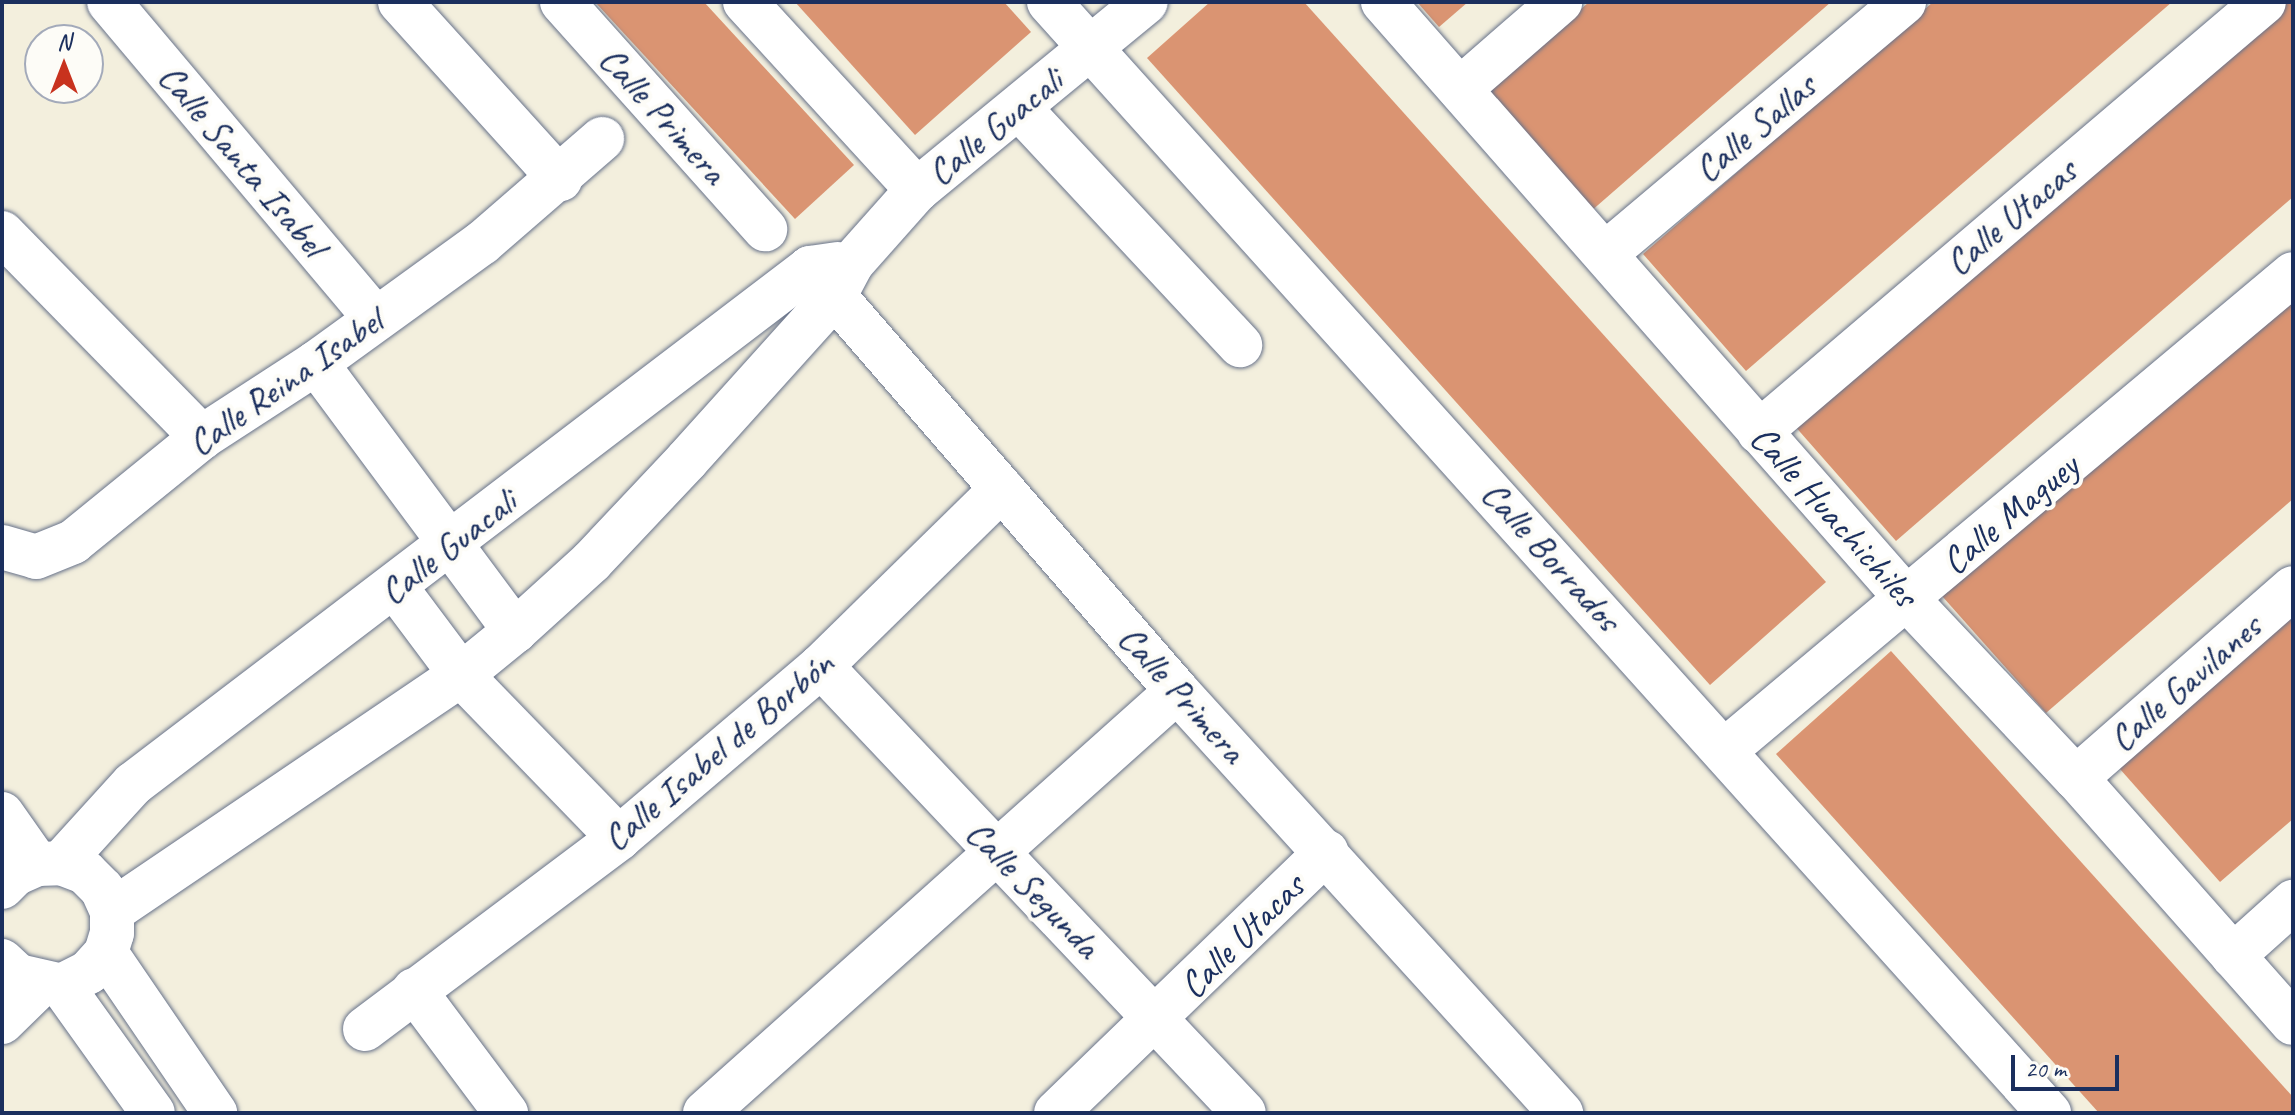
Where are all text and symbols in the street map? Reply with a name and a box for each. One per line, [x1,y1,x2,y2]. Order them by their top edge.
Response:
north arrow [24,24,104,104]
text: N [57,28,71,56]
street label: Calle Primera [588,36,738,194]
street label: Calle Santa Isabel [148,54,336,266]
street label: Calle Guacali [919,59,1071,195]
street label: Calle Sallas [1685,64,1825,192]
street label: Calle Utacas [1935,148,2087,286]
street label: Calle Reina Isabel [178,297,392,467]
street label: Calle Huachichiles [1741,416,1927,616]
street label: Calle Maguey [1932,443,2088,585]
street label: Calle Borrados [1472,472,1630,640]
street label: Calle Guacali [371,480,525,614]
street label: Calle Gavilanes [2099,604,2271,762]
street label: Calle Primera [1107,615,1257,773]
street label: Calle Isabel de Borbón [593,641,843,861]
street label: Calle Segunda [956,811,1110,967]
street label: Calle Utacas [1169,863,1315,1009]
scale bar [2015,1039,2123,1089]
text: 20 m [2025,1054,2066,1084]

